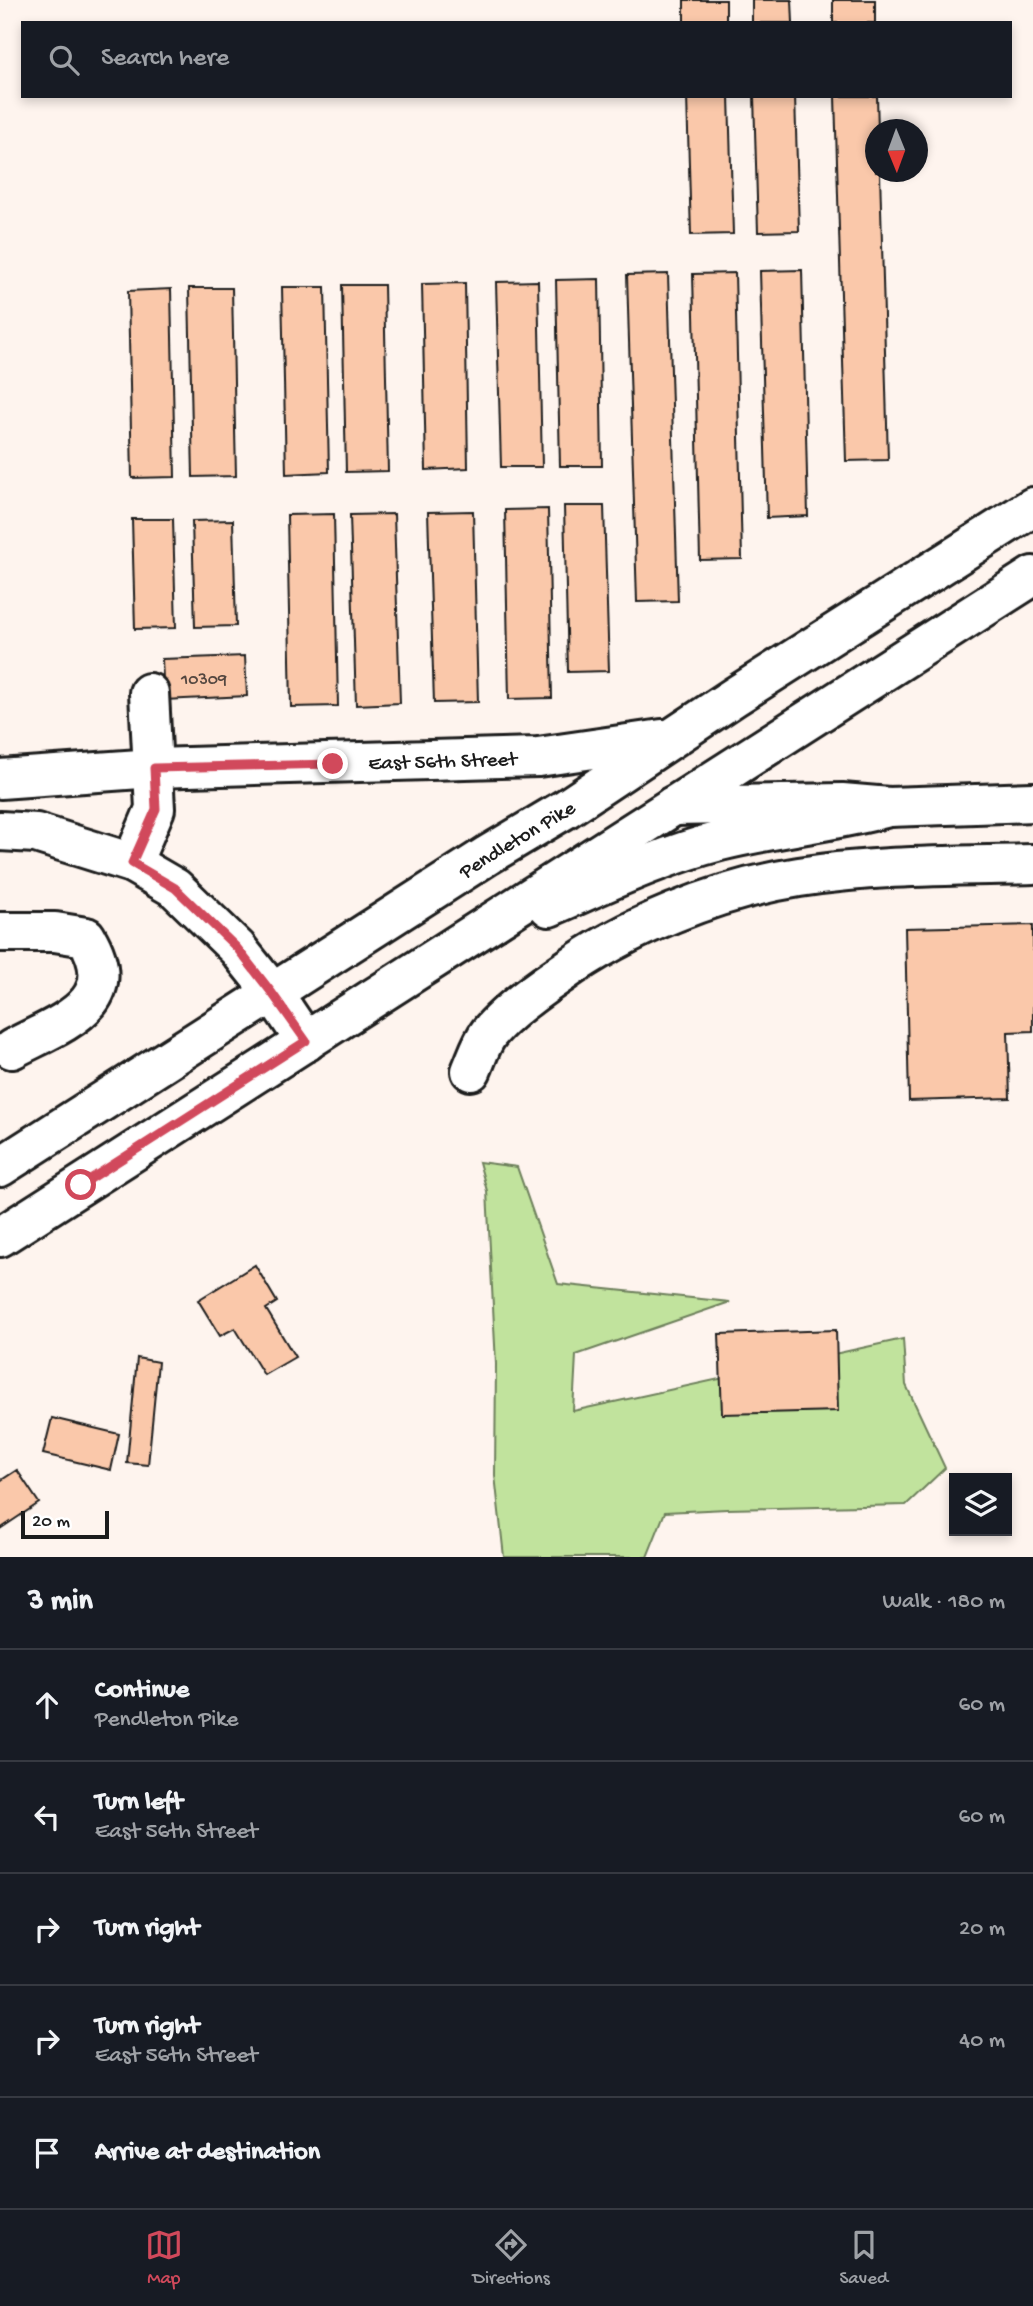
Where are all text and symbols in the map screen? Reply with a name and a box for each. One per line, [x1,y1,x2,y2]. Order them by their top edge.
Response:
search box [21,21,1012,98]
icon: search [45,41,83,79]
text: Search here [101,44,229,75]
north arrow [865,119,928,182]
house number: 10309 [180,670,227,691]
route end [317,748,348,779]
street label: East 56th Street [368,749,520,778]
street label: Pendleton Pike [455,796,582,887]
route start [65,1169,96,1200]
map controls [949,1473,1012,1536]
button: layers [949,1473,1012,1536]
scale bar [21,1508,108,1540]
text: 20 m [32,1511,70,1534]
text: 3 min [28,1585,93,1620]
text: Walk · 180 m [883,1589,1005,1616]
text: Continue [95,1676,189,1707]
icon: ahead [28,1686,66,1724]
text: 60 m [959,1692,1005,1719]
text: Pendleton Pike [95,1707,238,1734]
text: Turn left [95,1788,183,1819]
icon: left [28,1798,66,1836]
text: 60 m [959,1804,1005,1831]
text: East 56th Street [95,1819,258,1846]
icon: right [28,1910,66,1948]
text: Turn right [95,1914,199,1945]
text: 20 m [959,1916,1005,1943]
text: Turn right [95,2012,199,2043]
icon: right [28,2022,66,2060]
text: 40 m [959,2028,1005,2055]
text: East 56th Street [95,2043,258,2070]
icon: arrive [28,2134,66,2172]
text: Arrive at destination [95,2138,320,2169]
tab: Map [145,2226,183,2291]
tab: Directions [473,2226,550,2291]
tab: Saved [839,2226,888,2291]

